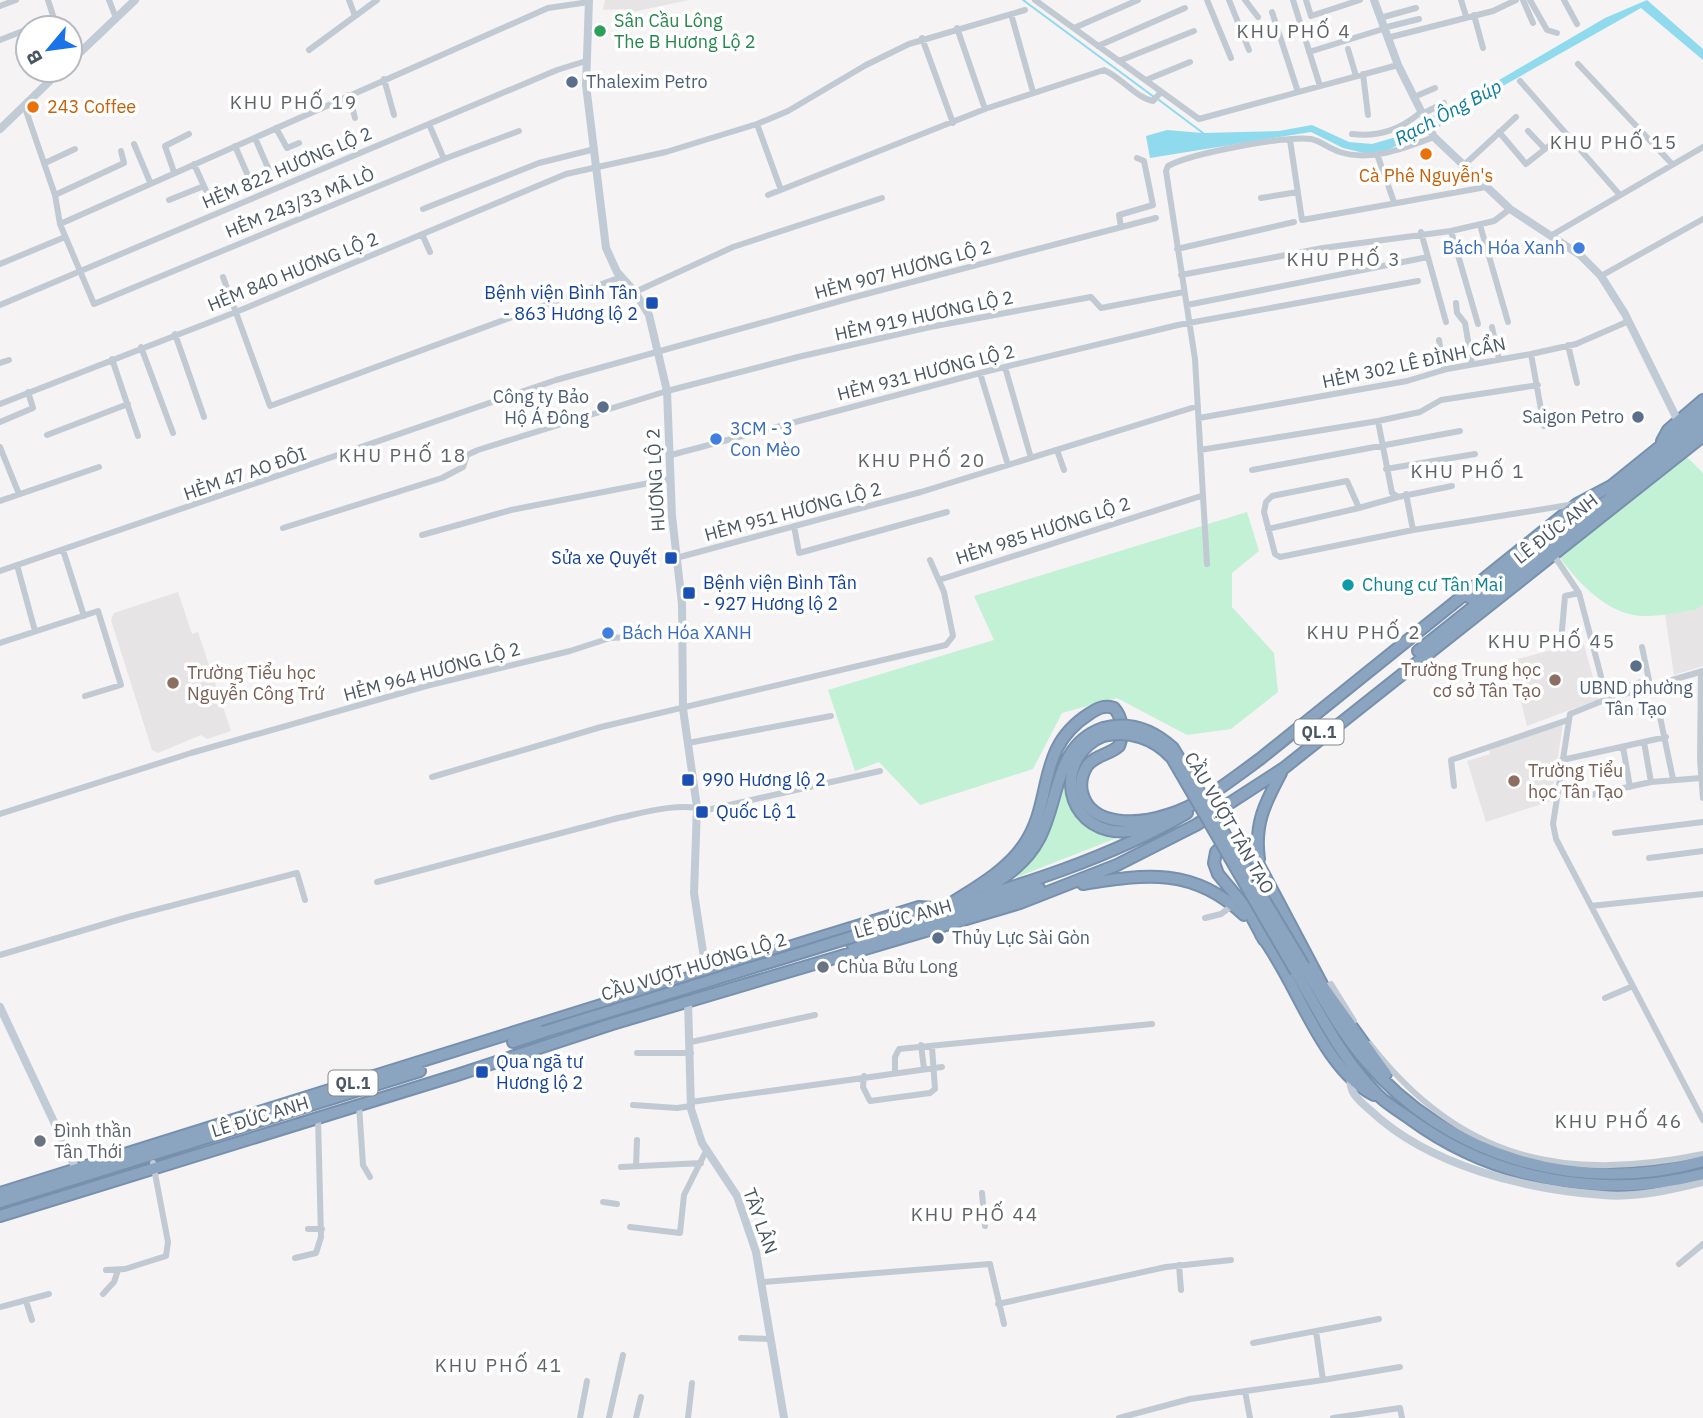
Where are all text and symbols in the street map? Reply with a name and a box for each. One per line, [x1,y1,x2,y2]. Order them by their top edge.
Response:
place label: Sân Cầu Lông The B Hương Lộ 2 [614,9,756,53]
north arrow [14,14,84,84]
district label: KHU PHỐ 4 [1236,17,1352,43]
marker: Sân Cầu Lông The B Hương Lộ 2 [592,23,608,39]
text: B [21,46,48,69]
place label: Thalexim Petro [586,70,708,93]
marker: Thalexim Petro [564,74,580,90]
water label: Rạch Ông Búp [1390,74,1506,150]
district label: KHU PHỐ 19 [230,88,358,114]
place label: 243 Coffee [47,95,136,118]
marker: 243 Coffee [25,99,41,115]
street label: HẺM 822 HƯƠNG LỘ 2 [198,121,375,214]
district label: KHU PHỐ 15 [1550,128,1678,154]
marker: Cà Phê Nguyễn's [1418,146,1434,162]
street label: HẺM 243/33 MÃ LÒ [222,162,378,243]
place label: Cà Phê Nguyễn's [1359,164,1493,187]
street label: HẺM 840 HƯƠNG LỘ 2 [204,227,382,316]
street label: HẺM 907 HƯƠNG LỘ 2 [812,235,994,304]
place label: Bách Hóa Xanh [1443,236,1565,259]
marker: Bách Hóa Xanh [1571,240,1587,256]
district label: KHU PHỐ 3 [1286,245,1402,271]
place label: Bệnh viện Bình Tân - 863 Hương lộ 2 [484,281,638,325]
street label: HẺM 919 HƯƠNG LỘ 2 [832,285,1015,346]
marker: Bệnh viện Bình Tân - 863 Hương lộ 2 [644,295,660,311]
street label: HẺM 302 LÊ ĐÌNH CẨN [1320,330,1508,393]
street label: HẺM 931 HƯƠNG LỘ 2 [835,339,1017,406]
place label: Công ty Bảo Hộ Á Đông [493,385,589,429]
marker: Công ty Bảo Hộ Á Đông [595,399,611,415]
place label: Saigon Petro [1522,405,1624,428]
marker: Saigon Petro [1630,409,1646,425]
place label: 3CM - 3 Con Mèo [730,417,800,461]
street label: HƯƠNG LỘ 2 [641,428,670,532]
marker: 3CM - 3 Con Mèo [708,431,724,447]
district label: KHU PHỐ 18 [339,441,467,467]
street label: HẺM 47 AO ĐÔI [180,442,309,505]
district label: KHU PHỐ 20 [858,446,986,472]
district label: KHU PHỐ 1 [1410,457,1526,483]
street label: HẺM 951 HƯƠNG LỘ 2 [702,477,884,546]
street label: LÊ ĐỨC ANH [1508,488,1602,569]
street label: HẺM 985 HƯƠNG LỘ 2 [953,491,1133,570]
place label: Sửa xe Quyết [551,546,657,569]
marker: Sửa xe Quyết [663,550,679,566]
place label: Bệnh viện Bình Tân - 927 Hương lộ 2 [703,571,857,615]
place label: Chung cư Tân Mai [1362,573,1503,596]
marker: Chung cư Tân Mai [1340,577,1356,593]
marker: Bệnh viện Bình Tân - 927 Hương lộ 2 [681,585,697,601]
district label: KHU PHỐ 2 [1306,618,1422,644]
place label: Bách Hóa XANH [622,621,752,644]
marker: Bách Hóa XANH [600,625,616,641]
district label: KHU PHỐ 45 [1488,627,1616,653]
street label: HẺM 964 HƯƠNG LỘ 2 [341,637,523,706]
place label: Trường Trung học cơ sở Tân Tạo [1401,658,1541,702]
marker: UBND phường Tân Tạo [1628,658,1644,674]
place label: Trường Tiểu học Nguyễn Công Trứ [187,661,325,705]
marker: Trường Trung học cơ sở Tân Tạo [1547,672,1563,688]
marker: Trường Tiểu học Nguyễn Công Trứ [165,675,181,691]
place label: UBND phường Tân Tạo [1579,676,1693,720]
road number: QL.1 [1294,720,1344,744]
street label: CẦU VƯỢT TÂN TẠO [1179,746,1282,898]
place label: Trường Tiểu học Tân Tạo [1528,759,1623,803]
place label: 990 Hương lộ 2 [702,768,826,791]
marker: 990 Hương lộ 2 [680,772,696,788]
marker: Trường Tiểu học Tân Tạo [1506,773,1522,789]
place label: Quốc Lộ 1 [716,800,796,823]
marker: Quốc Lộ 1 [694,804,710,820]
street label: LÊ ĐỨC ANH [851,893,954,943]
street label: CẦU VƯỢT HƯƠNG LỘ 2 [597,924,789,1006]
place label: Thủy Lực Sài Gòn [952,926,1090,949]
marker: Thủy Lực Sài Gòn [930,930,946,946]
place label: Chùa Bửu Long [837,955,958,978]
marker: Chùa Bửu Long [815,959,831,975]
place label: Qua ngã tư Hương lộ 2 [496,1050,584,1094]
marker: Qua ngã tư Hương lộ 2 [474,1064,490,1080]
road number: QL.1 [328,1070,378,1096]
street label: LÊ ĐỨC ANH [208,1090,311,1142]
district label: KHU PHỐ 46 [1555,1107,1683,1133]
place label: Đình thần Tân Thới [54,1119,132,1163]
marker: Đình thần Tân Thới [32,1133,48,1149]
street label: TÂY LÂN [738,1185,783,1257]
district label: KHU PHỐ 44 [911,1200,1039,1226]
district label: KHU PHỐ 41 [435,1351,563,1377]

